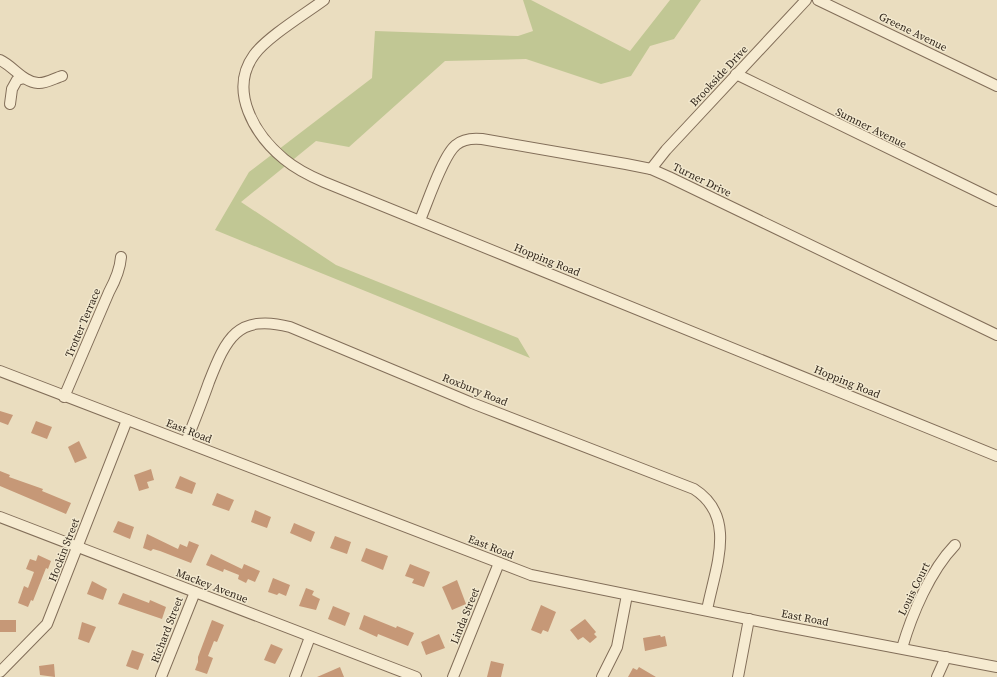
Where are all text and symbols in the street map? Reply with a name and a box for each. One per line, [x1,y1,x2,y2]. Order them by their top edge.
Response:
street label: Greene Avenue [876,9,950,55]
street label: Brookside Drive [687,42,751,110]
street label: Sumner Avenue [833,104,909,152]
street label: Turner Drive [670,159,734,201]
street label: Hopping Road [512,240,583,280]
street label: Trotter Terrace [62,286,104,360]
street label: Hopping Road [812,362,883,402]
street label: Roxbury Road [440,370,511,410]
street label: East Road [164,415,215,447]
street label: Hockin Street [45,516,83,584]
street label: East Road [466,531,517,563]
street label: Louis Court [895,560,933,618]
street label: Mackey Avenue [174,565,251,607]
street label: Linda Street [447,585,483,646]
street label: Richard Street [148,594,187,665]
street label: East Road [780,606,831,630]

